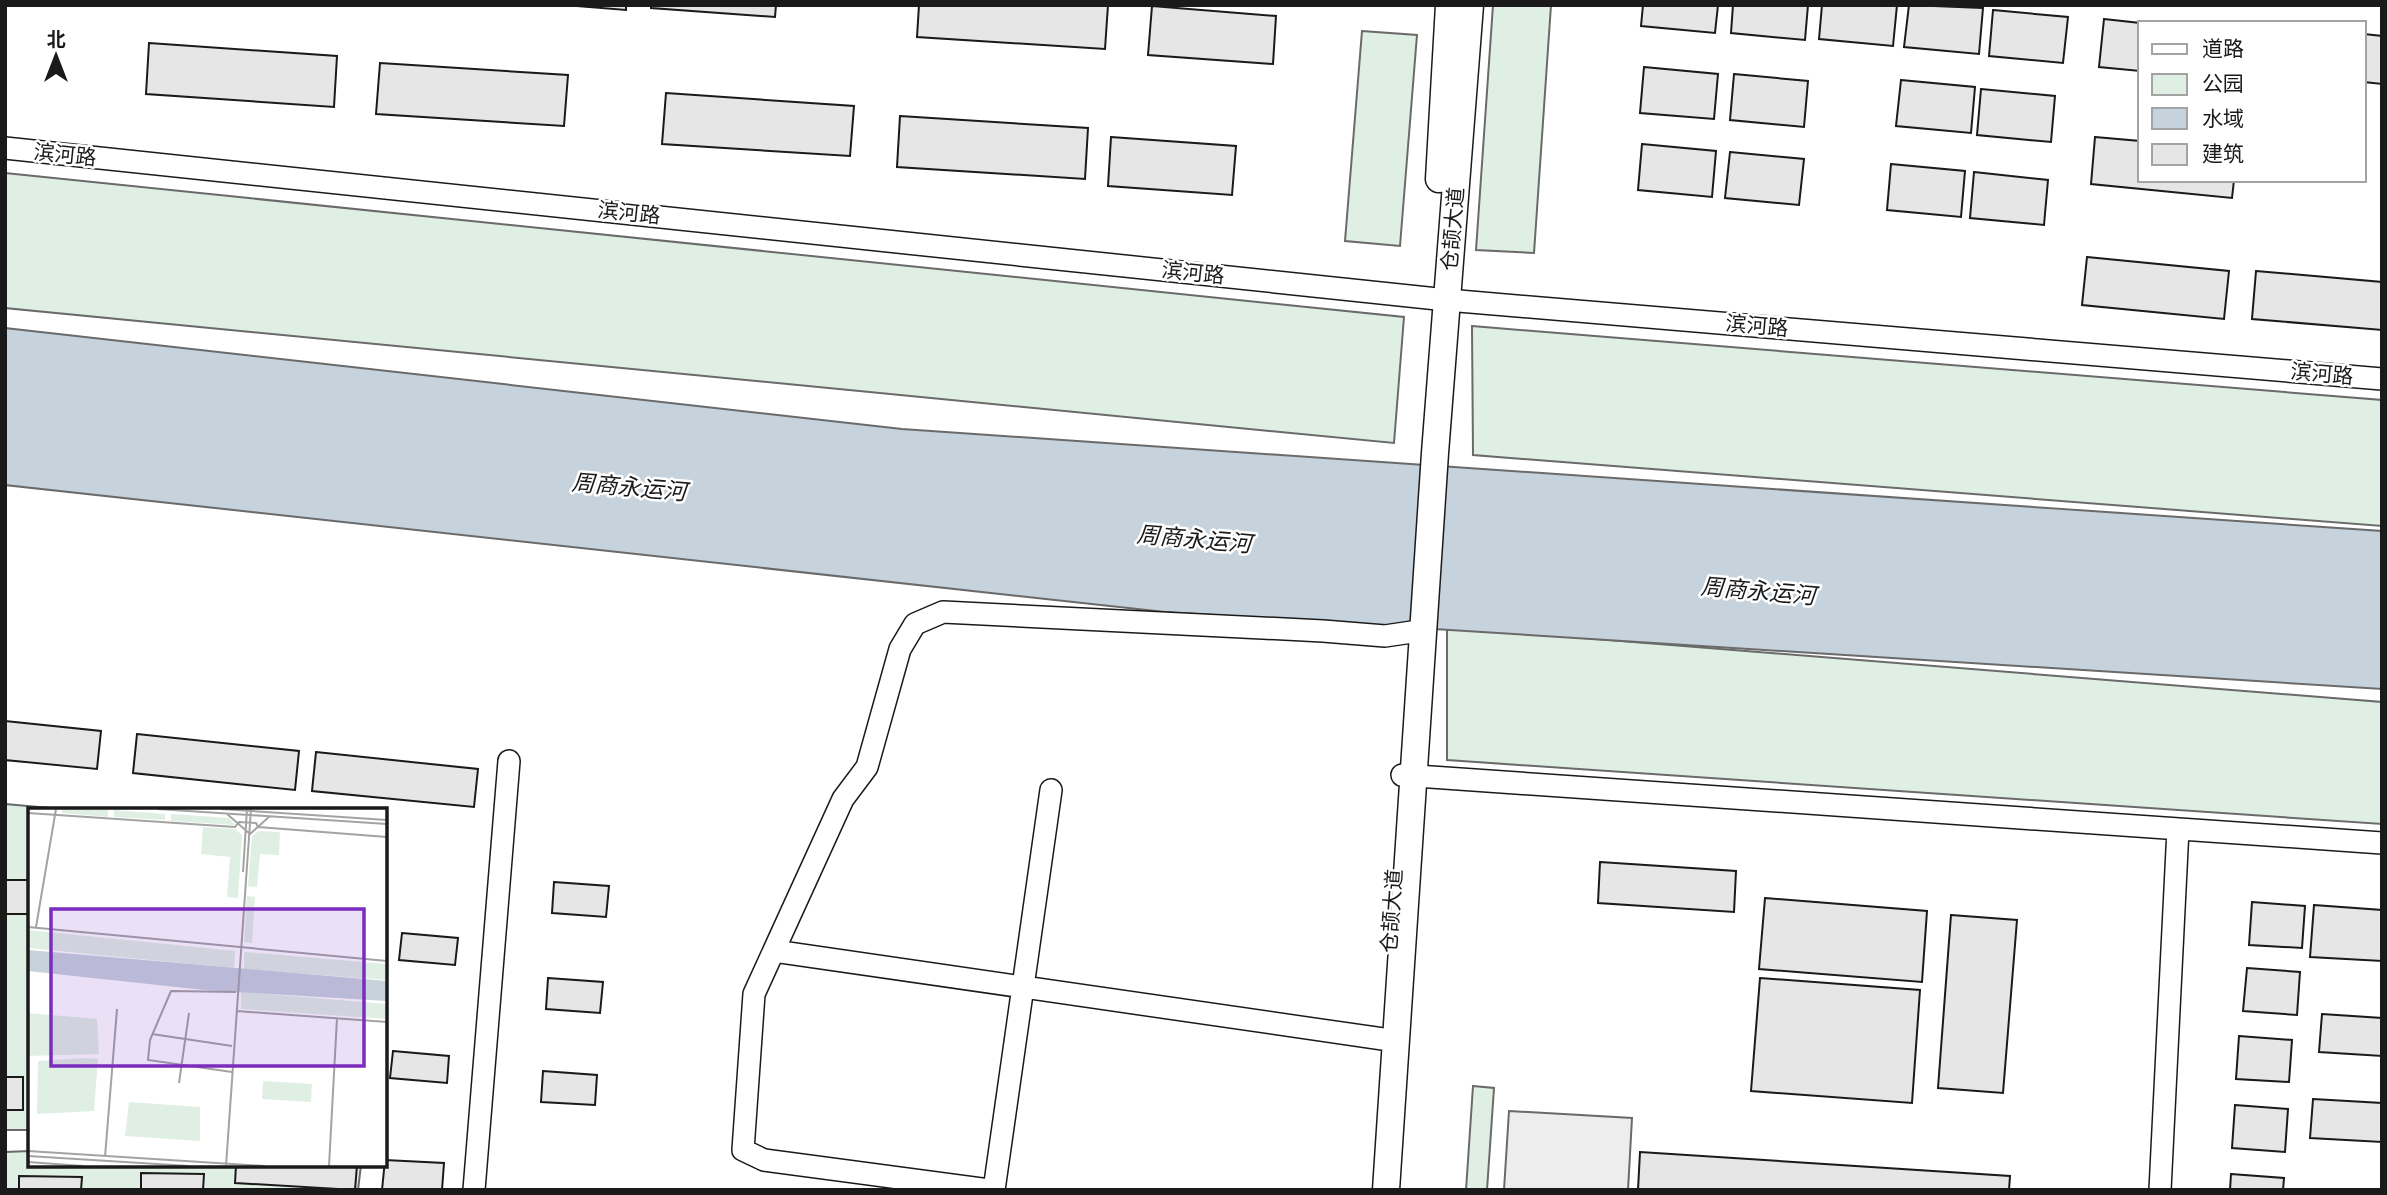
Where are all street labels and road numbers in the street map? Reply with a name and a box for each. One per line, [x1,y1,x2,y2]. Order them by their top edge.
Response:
street label: 滨河路 [32,140,98,170]
street label: 仓颉大道 [1437,186,1469,272]
street label: 滨河路 [596,198,662,228]
street label: 滨河路 [1160,258,1226,288]
street label: 滨河路 [1725,311,1789,341]
street label: 滨河路 [2290,359,2354,389]
street label: 仓颉大道 [1377,868,1407,954]

